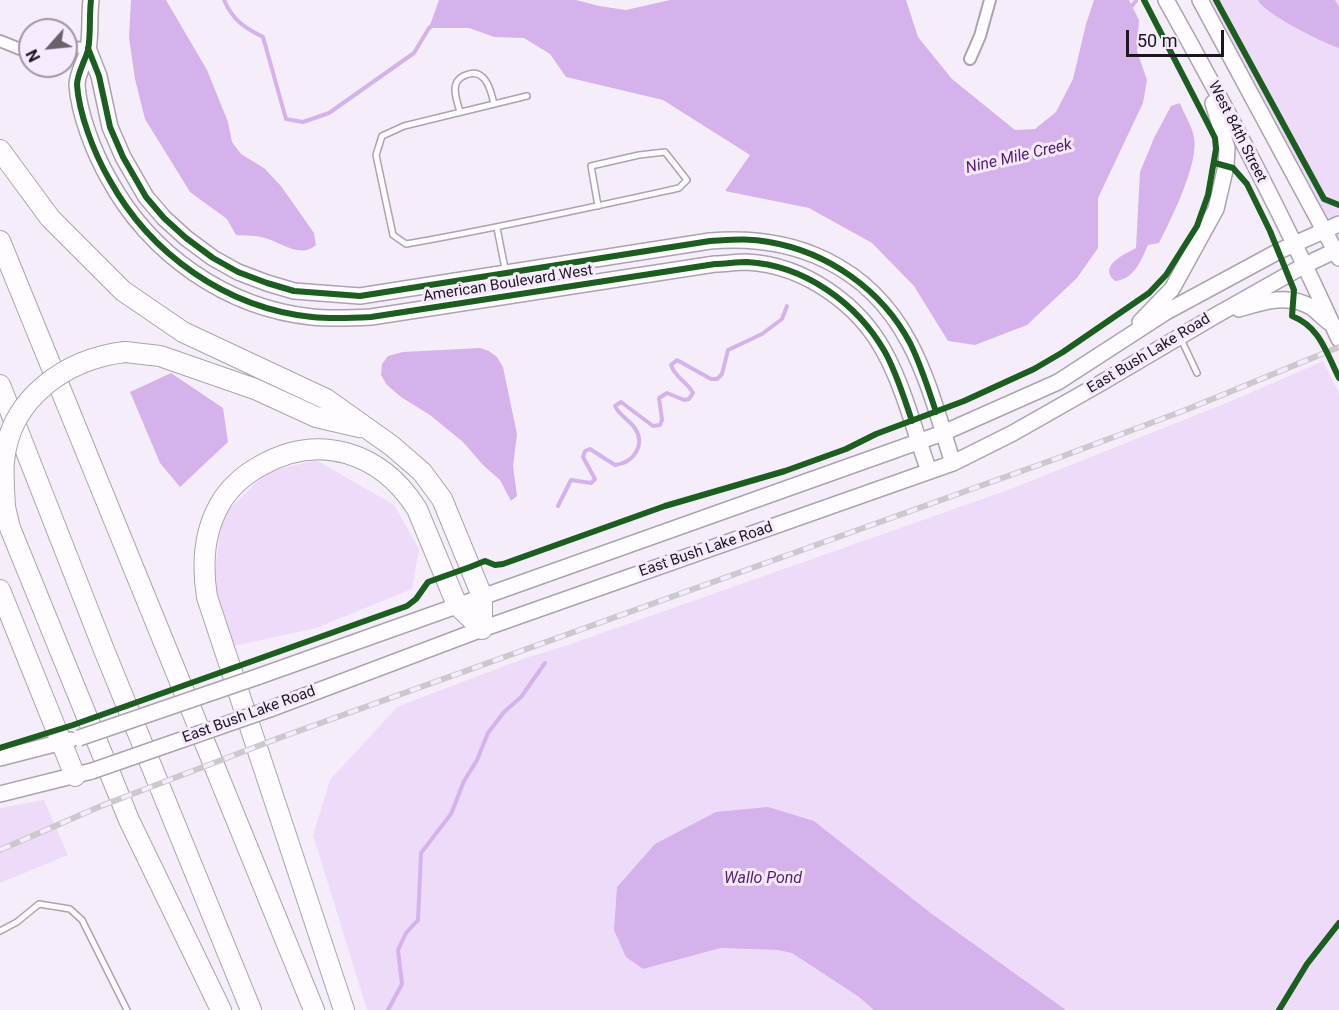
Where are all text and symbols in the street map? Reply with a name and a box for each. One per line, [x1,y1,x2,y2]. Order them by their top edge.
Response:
north arrow [18,18,78,78]
scale bar [1129,18,1226,56]
text: 50 m [1137,30,1177,51]
text: N [22,46,44,65]
street label: West 84th Street [1204,79,1270,185]
water label: Nine Mile Creek [964,135,1074,179]
street label: American Boulevard West [422,262,594,306]
street label: East Bush Lake Road [1084,310,1214,398]
street label: East Bush Lake Road [637,519,775,581]
street label: East Bush Lake Road [180,683,318,747]
water label: Wallo Pond [724,869,802,889]

